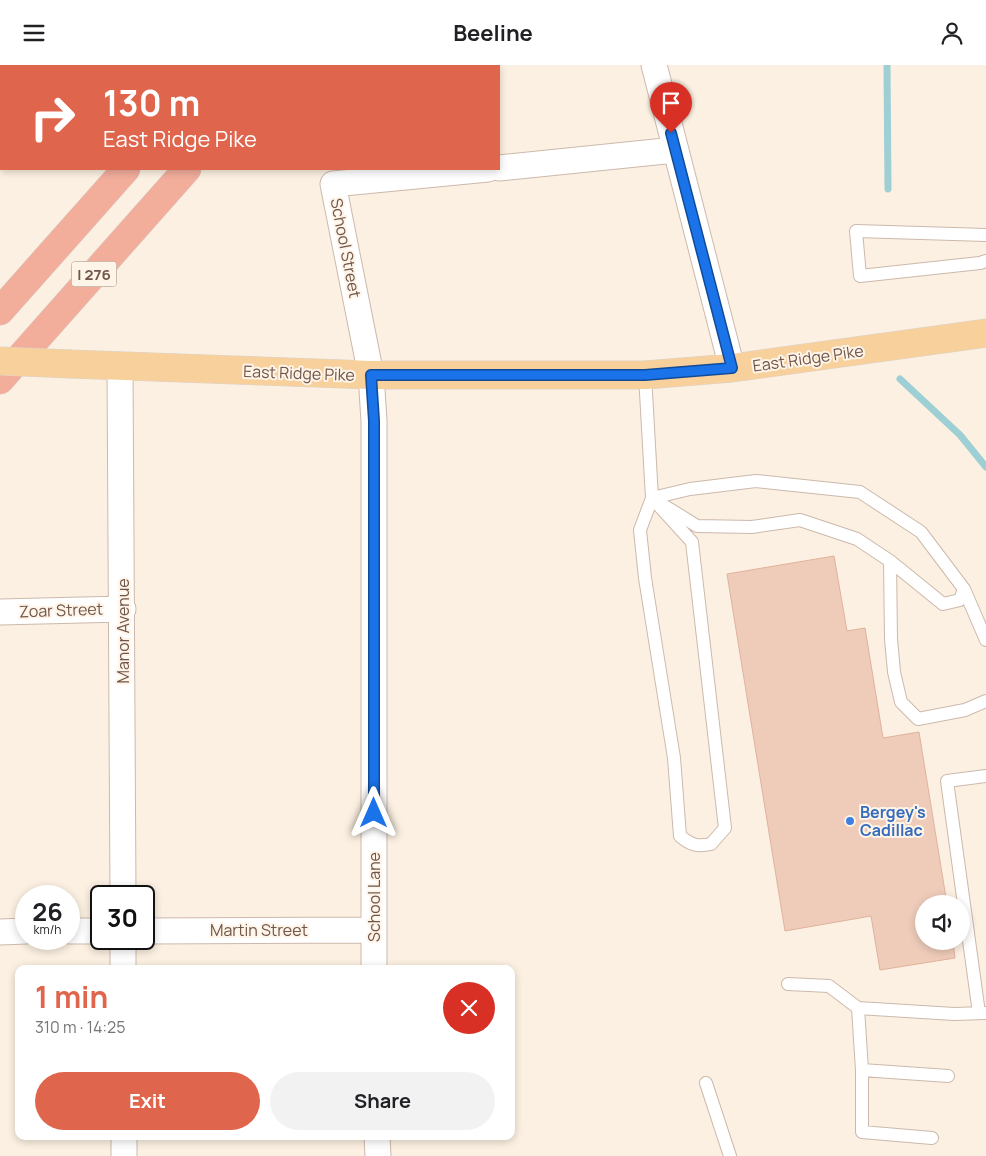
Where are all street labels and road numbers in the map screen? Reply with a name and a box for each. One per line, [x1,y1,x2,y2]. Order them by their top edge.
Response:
street label: School Street [326,196,366,300]
road number: I 276 [72,261,116,287]
street label: East Ridge Pike [751,339,865,377]
street label: East Ridge Pike [243,360,355,386]
street label: Manor Avenue [112,579,134,684]
street label: Zoar Street [19,598,103,622]
street label: School Lane [363,852,385,942]
street label: Martin Street [210,919,308,941]

